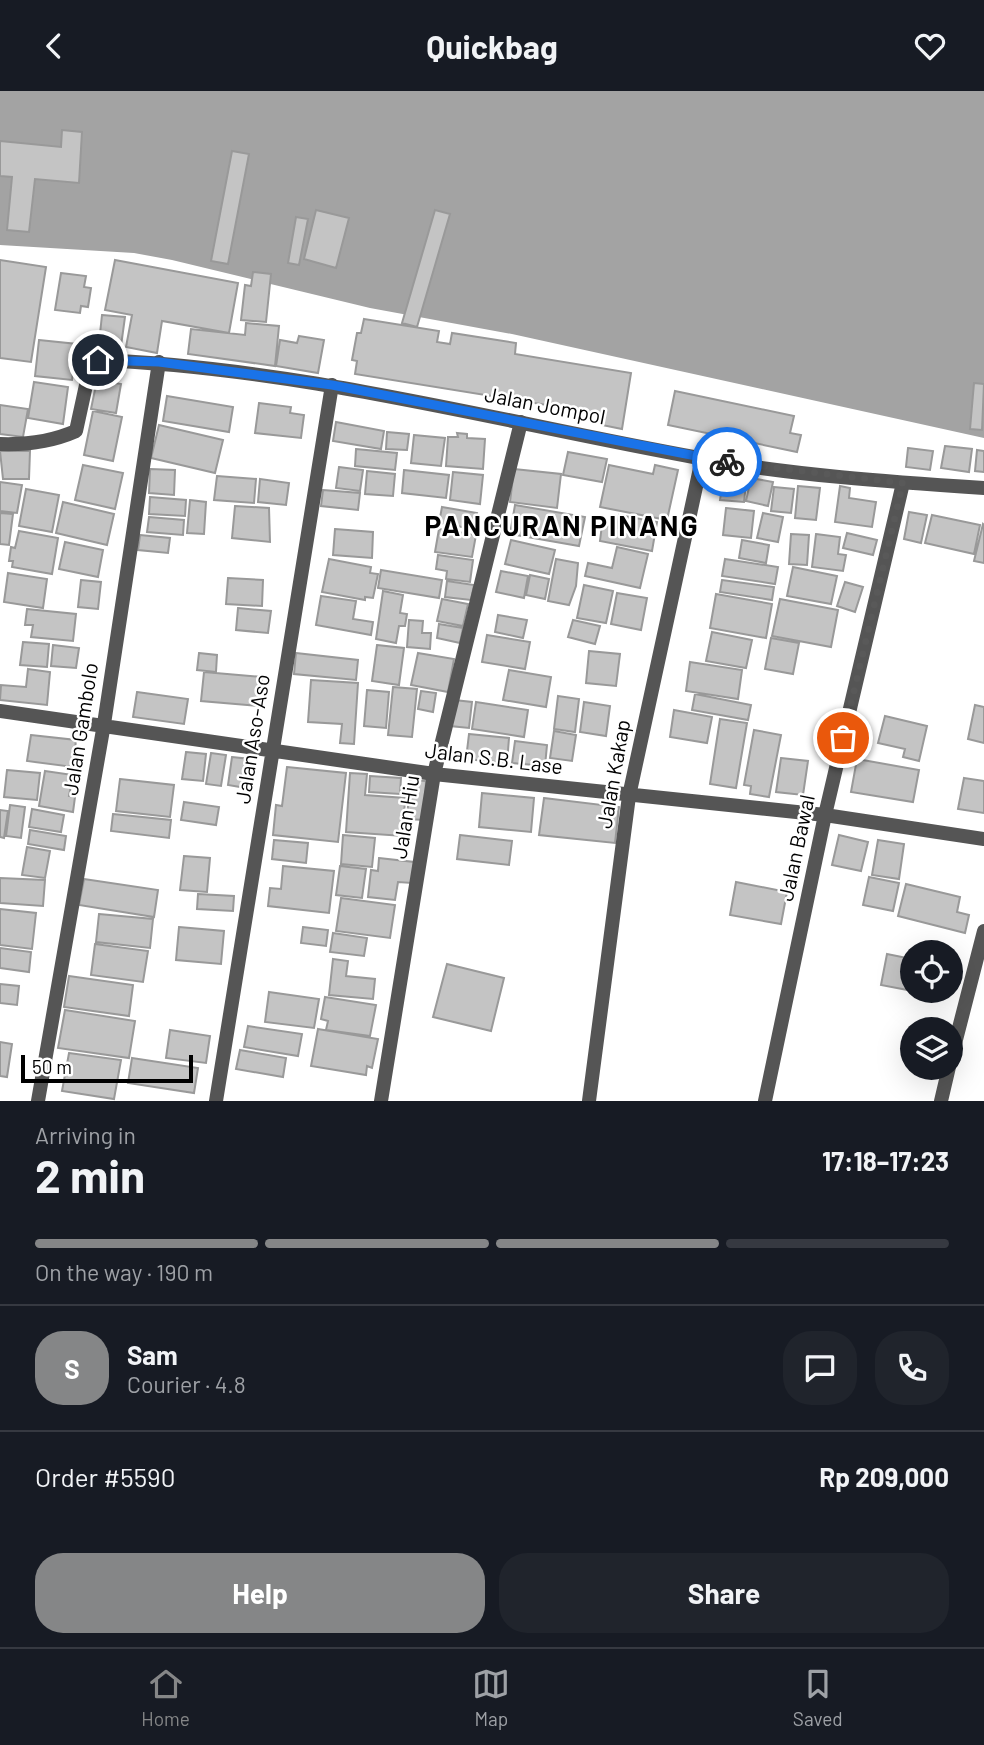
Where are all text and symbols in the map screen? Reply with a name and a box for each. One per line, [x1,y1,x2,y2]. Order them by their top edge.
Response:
icon: back [35,27,73,65]
text: Quickbag [426,27,558,65]
icon: heart [911,27,949,65]
pin [68,330,128,390]
icon: home [79,341,117,379]
street label: Jalan Jompol [483,381,608,428]
courier [692,427,762,497]
icon: bike [708,443,746,481]
district label: PANCURAN PINANG [424,508,700,542]
street label: Jalan Gambolo [57,661,102,797]
street label: Jalan Aso-Aso [229,672,274,805]
pin [813,708,873,768]
street label: Jalan Kakap [591,717,634,830]
icon: bag [824,719,862,757]
street label: Jalan S.B. Lase [424,737,564,778]
street label: Jalan Hiu [386,773,423,860]
street label: Jalan Bawal [772,792,819,903]
map controls [900,940,963,1080]
button: locate [900,940,963,1003]
button: layers [900,1017,963,1080]
scale bar [21,1052,192,1084]
text: 50 m [32,1055,72,1078]
text: Arriving in [35,1121,136,1149]
text: 17:18–17:23 [822,1145,949,1176]
text: 2 min [35,1147,145,1202]
text: On the way · 190 m [35,1258,213,1286]
button: chat [783,1331,857,1405]
button: phone [875,1331,949,1405]
text: Sam [127,1339,178,1370]
text: S [64,1353,80,1384]
text: Courier · 4.8 [127,1370,246,1398]
text: Order #5590 [35,1461,175,1492]
text: Rp 209,000 [819,1461,949,1492]
button: Help [35,1553,485,1633]
button: Share [499,1553,949,1633]
tab: Home [141,1665,190,1730]
tab: Map [472,1665,510,1730]
tab: Saved [793,1665,843,1730]

